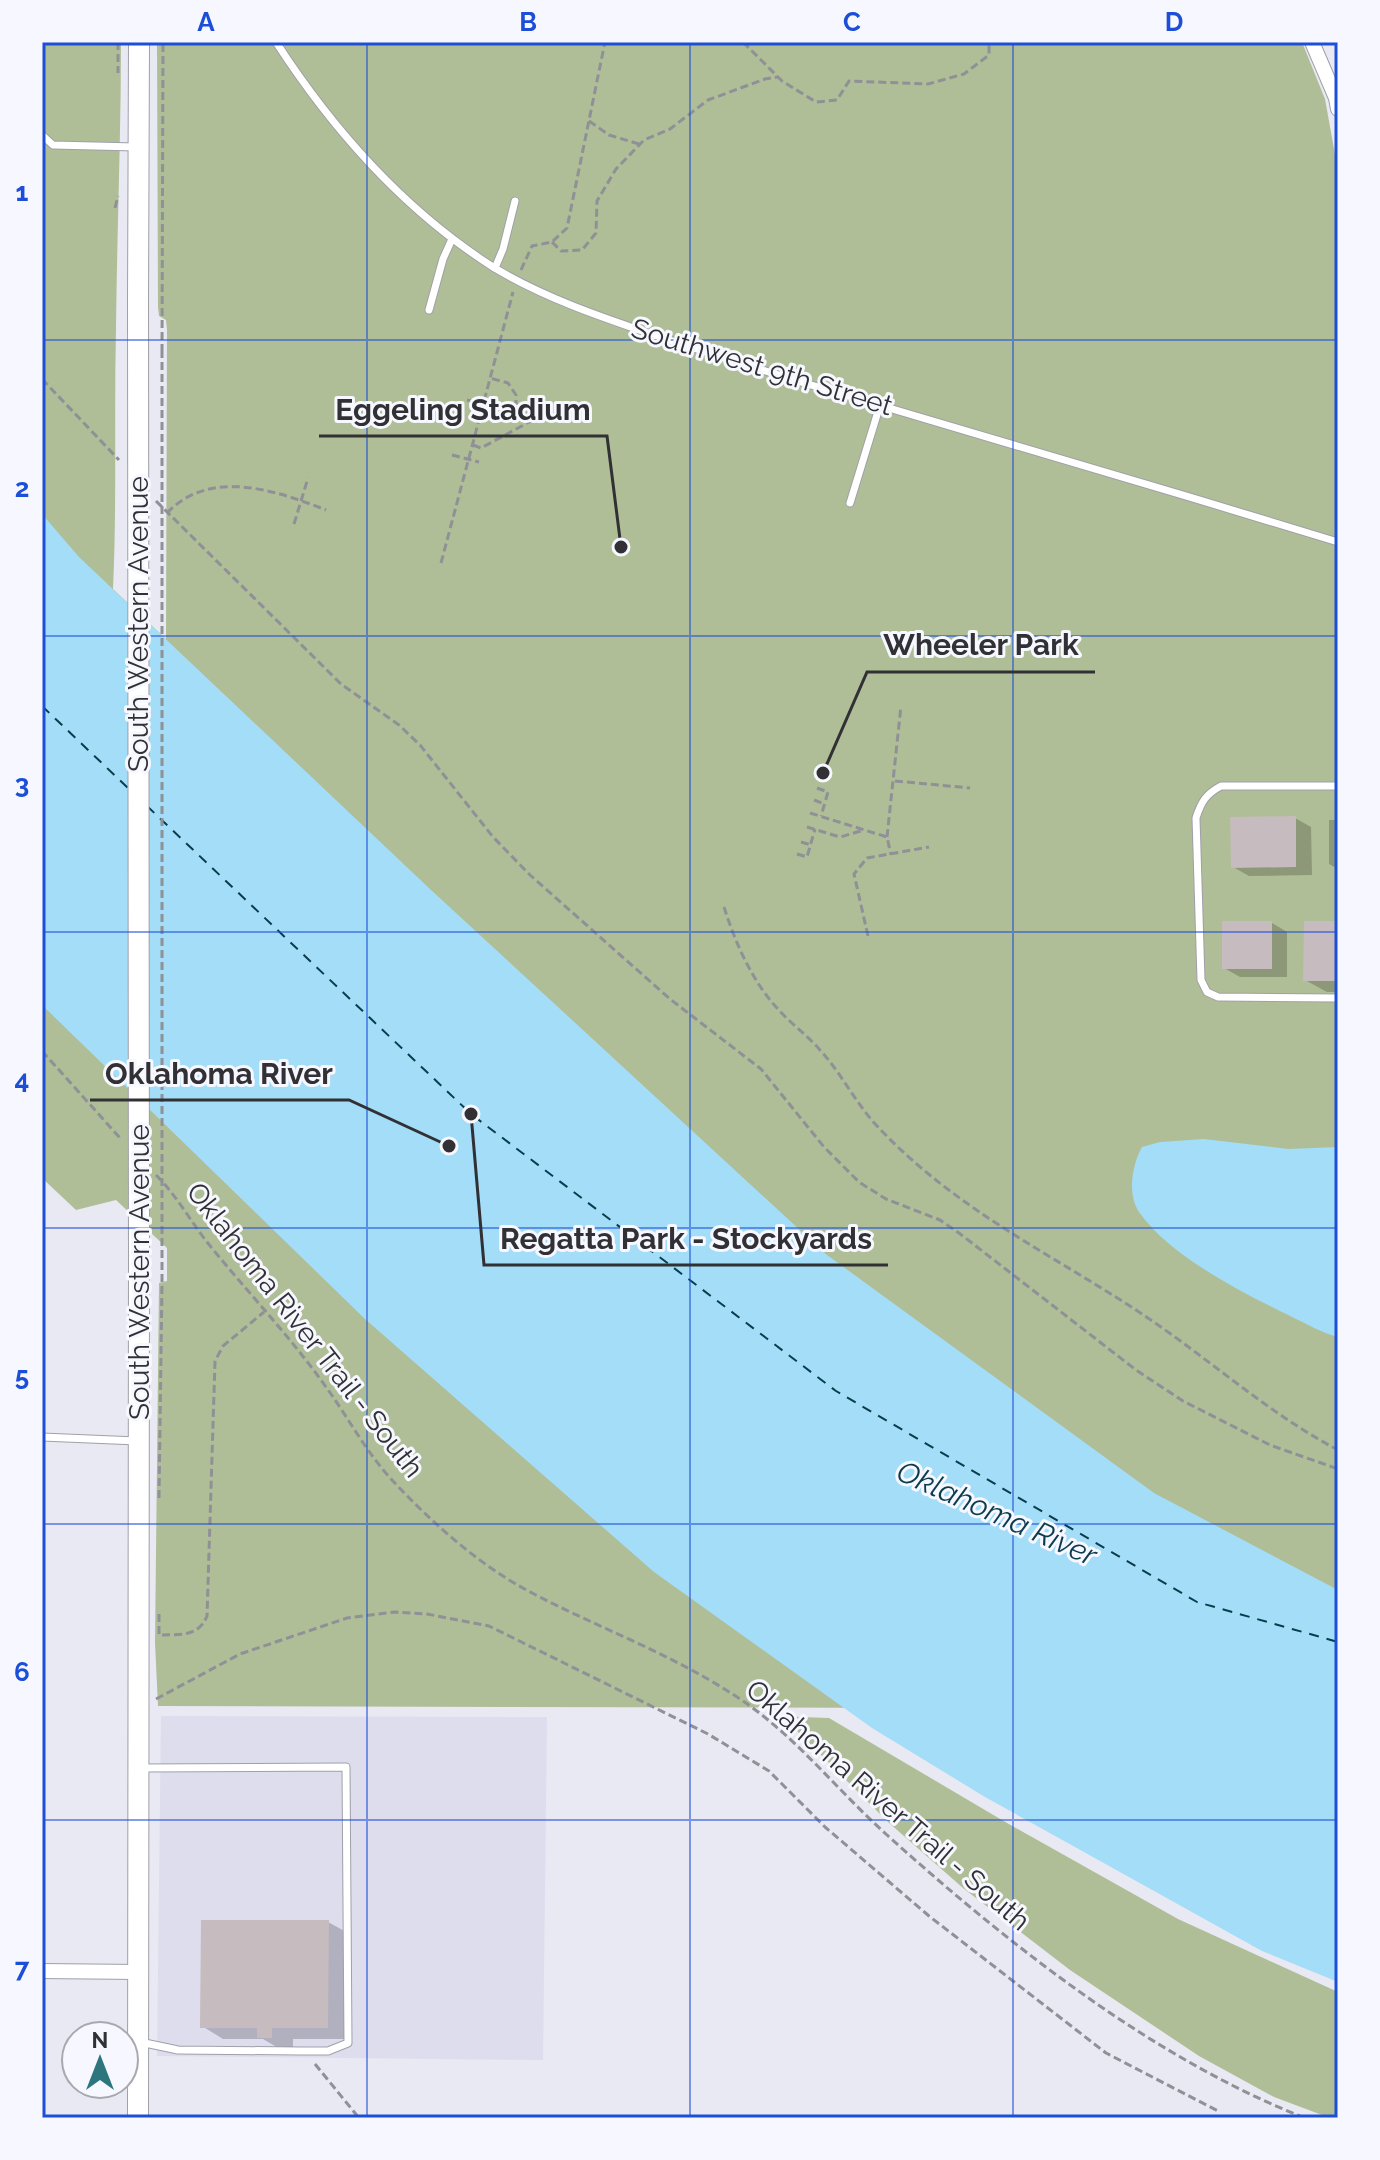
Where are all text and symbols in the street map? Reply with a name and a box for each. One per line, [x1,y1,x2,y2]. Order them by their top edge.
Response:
text: A [197,7,215,37]
text: B [519,7,537,37]
text: C [843,7,861,37]
text: D [1165,7,1183,37]
text: 1 [16,177,29,207]
street label: Southwest 9th Street [627,312,897,423]
callout: Eggeling Stadium [319,382,607,436]
text: Eggeling Stadium [335,392,591,427]
text: 2 [15,473,29,503]
street label: South Western Avenue [122,476,155,772]
callout: Wheeler Park [867,618,1095,672]
text: Wheeler Park [883,627,1079,662]
text: 3 [15,769,29,799]
callout: Oklahoma River [90,1046,349,1100]
text: Oklahoma River [105,1056,333,1091]
text: 4 [15,1065,29,1095]
street label: South Western Avenue [123,1124,156,1420]
street label: Oklahoma River Trail - South [180,1176,430,1484]
callout: Regatta Park - Stockyards [484,1211,888,1265]
text: Regatta Park - Stockyards [500,1221,872,1256]
text: 5 [15,1361,29,1391]
water label: Oklahoma River [892,1453,1104,1573]
text: 6 [14,1657,30,1687]
street label: Oklahoma River Trail - South [739,1673,1037,1937]
text: 7 [15,1953,30,1983]
north arrow [60,2020,140,2100]
text: N [92,2027,108,2053]

